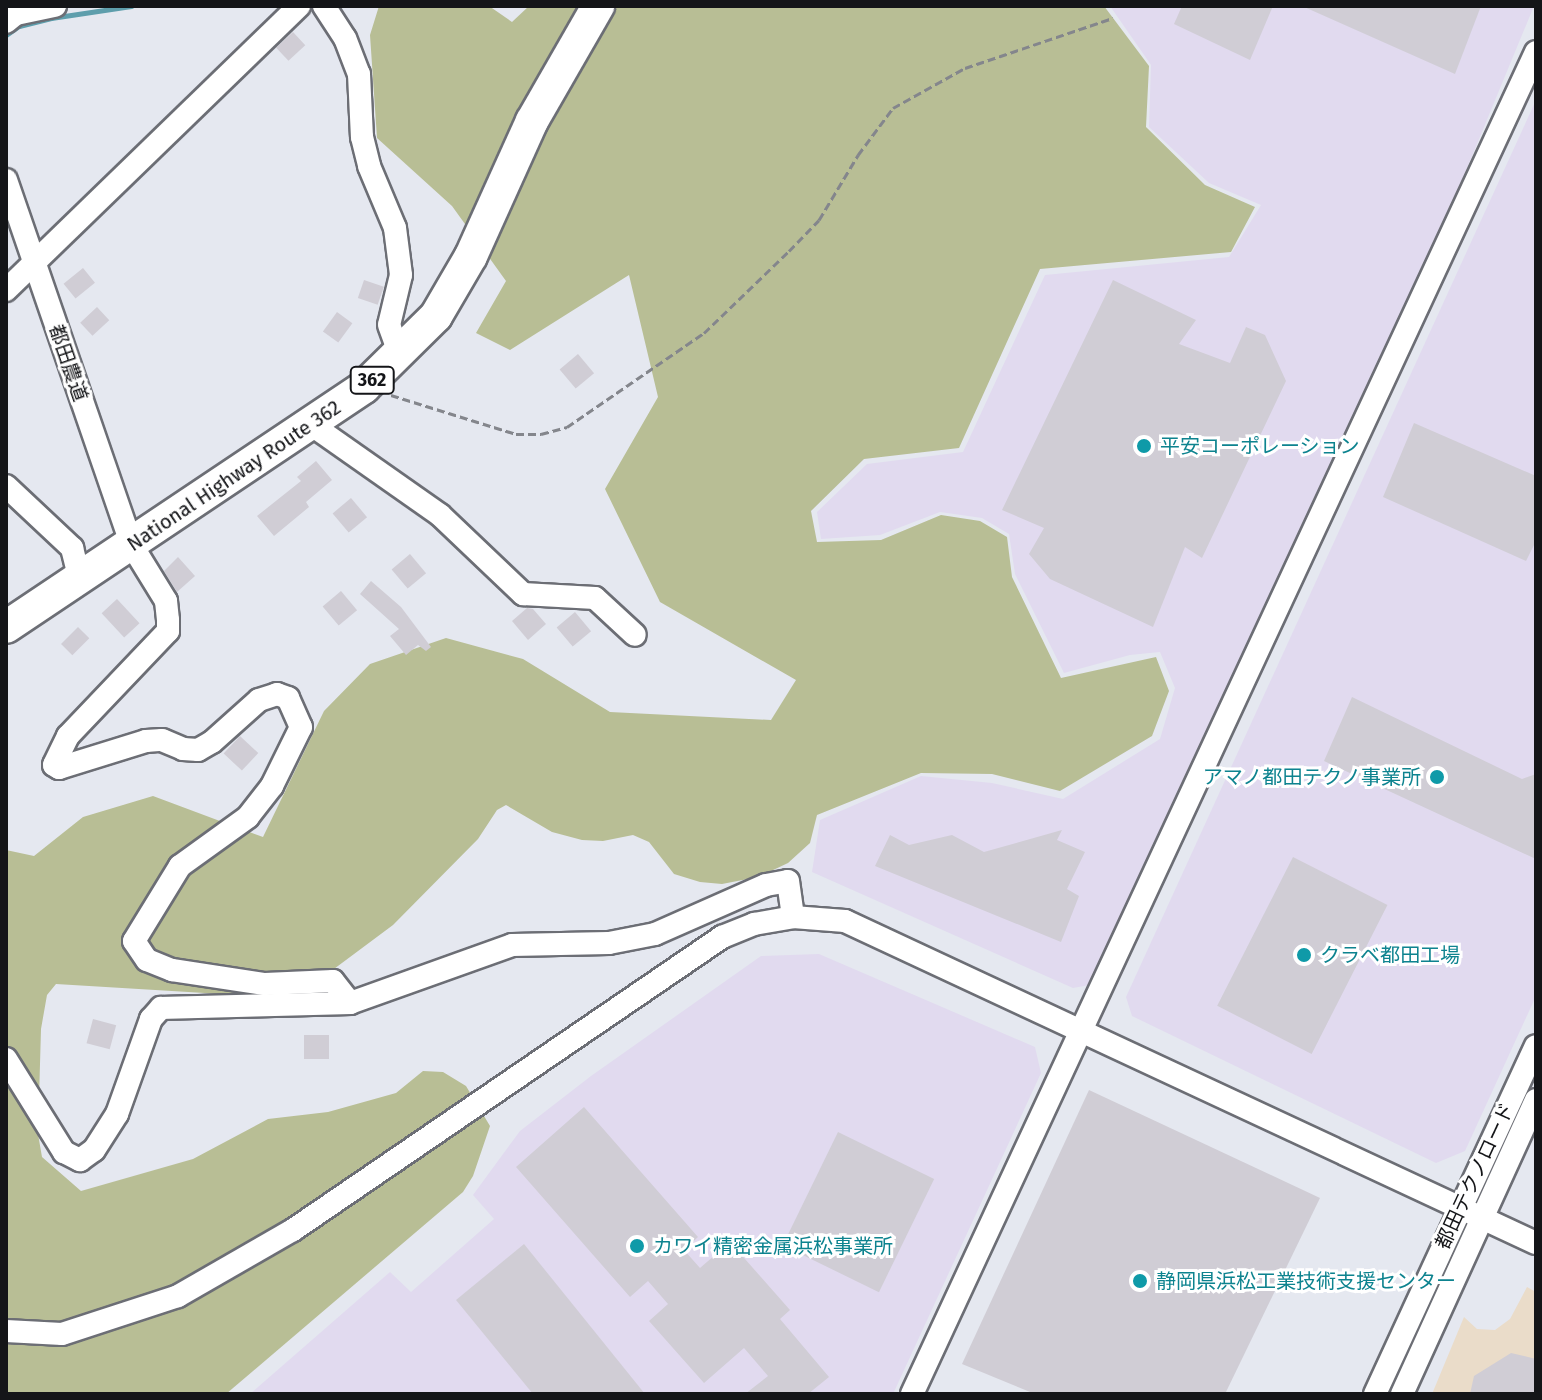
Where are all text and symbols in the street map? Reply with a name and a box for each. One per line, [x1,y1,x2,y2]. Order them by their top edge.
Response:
street label: 都田農道 [44,321,92,405]
road number: 362 [348,366,396,394]
street label: National Highway Route 362 [123,395,345,557]
place label: 平安コーポレーション [1160,434,1360,458]
marker: 平安コーポレーション [1135,437,1153,455]
place label: アマノ都田テクノ事業所 [1201,765,1421,789]
marker: アマノ都田テクノ事業所 [1428,768,1446,786]
place label: クラベ都田工場 [1320,943,1460,967]
marker: クラベ都田工場 [1295,946,1313,964]
street label: 都田テクノロード [1430,1098,1520,1254]
place label: カワイ精密金属浜松事業所 [653,1234,893,1258]
marker: カワイ精密金属浜松事業所 [628,1237,646,1255]
place label: 静岡県浜松工業技術支援センター [1156,1269,1456,1293]
marker: 静岡県浜松工業技術支援センター [1131,1272,1149,1290]

